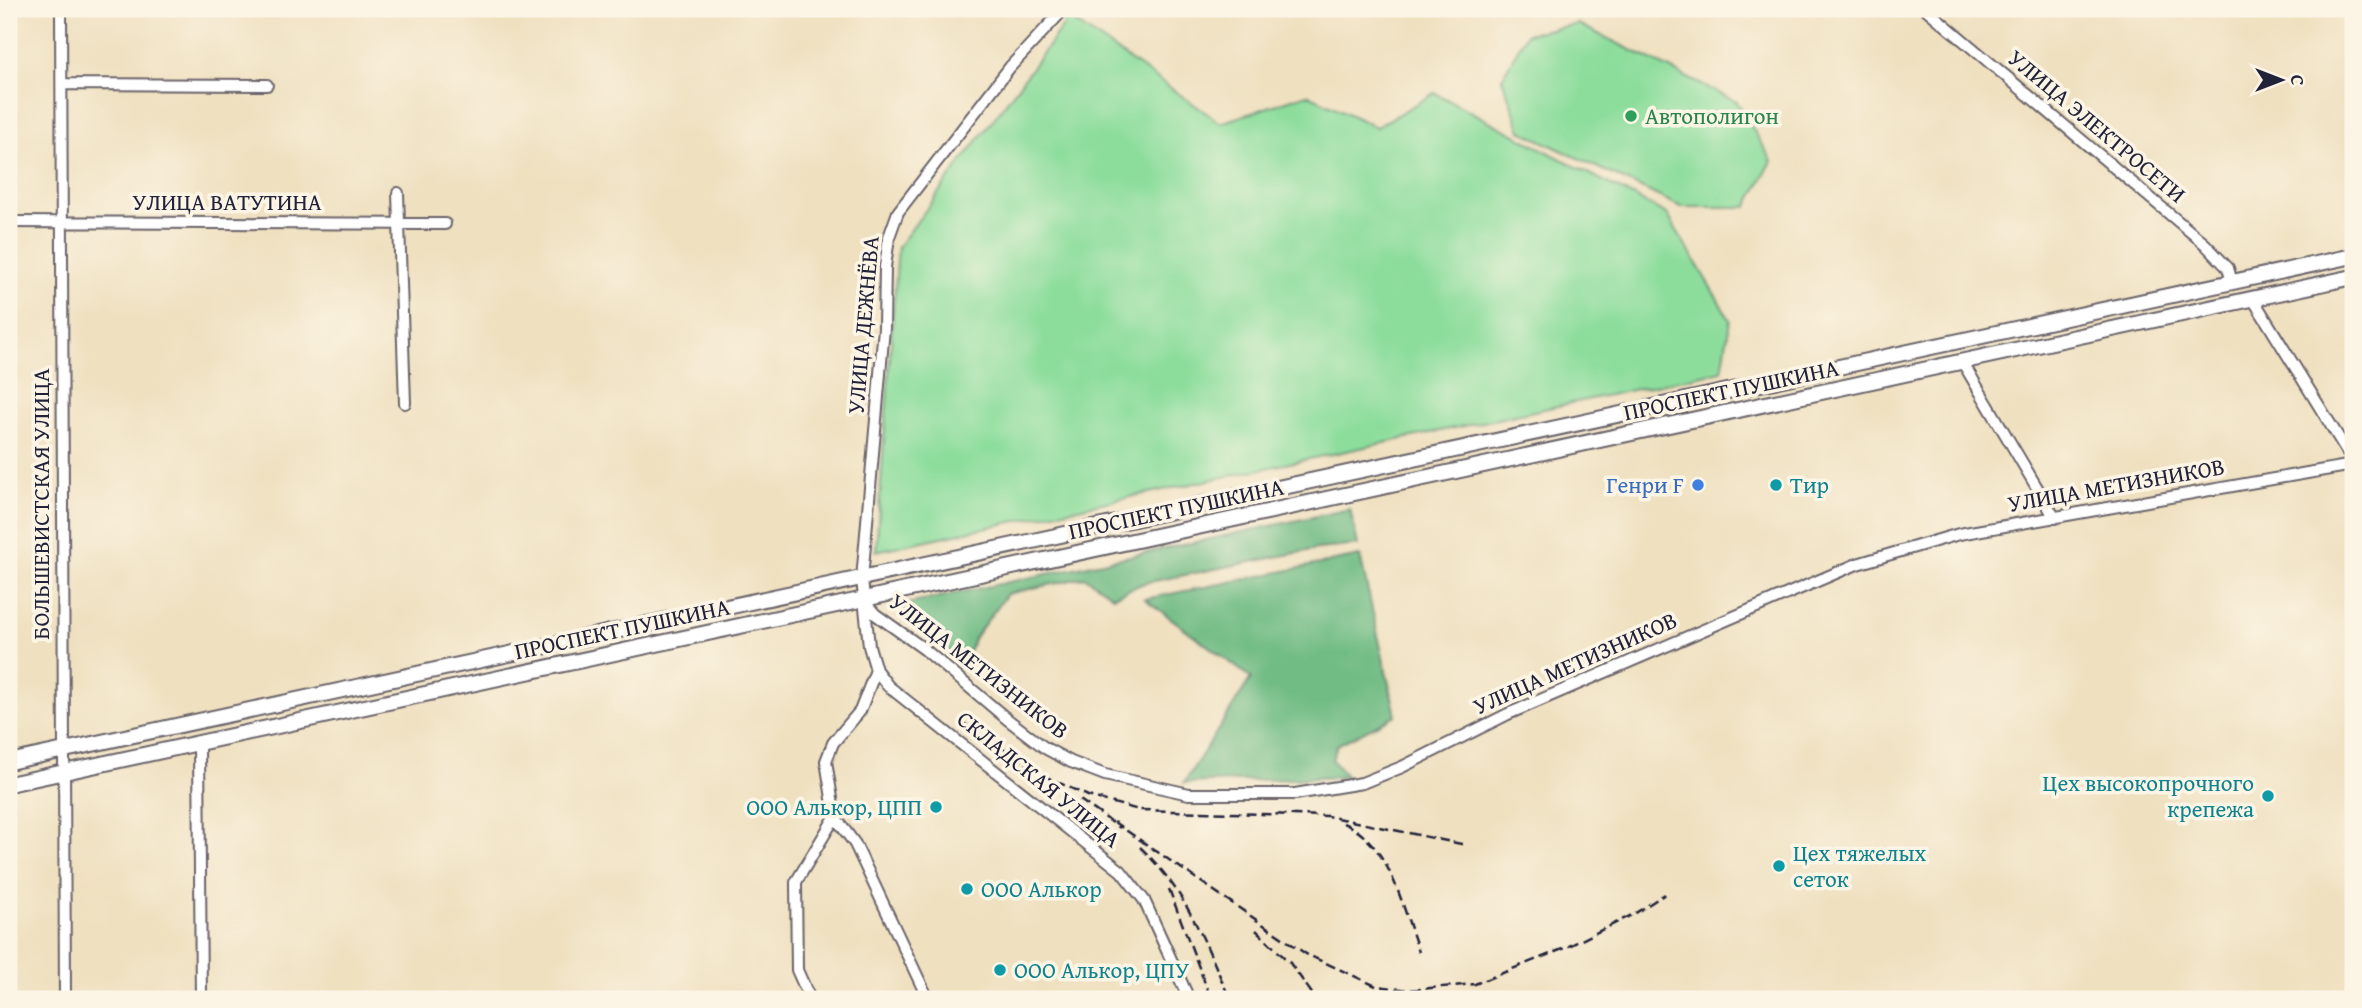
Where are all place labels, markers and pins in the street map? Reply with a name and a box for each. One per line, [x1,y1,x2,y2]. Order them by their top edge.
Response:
place label: Автополигон [1645,99,1779,132]
marker: Автополигон [1623,108,1639,124]
place label: Генри F [1606,468,1684,501]
place label: Тир [1790,468,1829,501]
marker: Генри F [1690,477,1706,493]
marker: Тир [1768,477,1784,493]
place label: Цех высокопрочного крепежа [2043,766,2254,825]
marker: Цех высокопрочного крепежа [2260,788,2276,804]
place label: ООО Алькор, ЦПП [746,790,922,823]
marker: ООО Алькор, ЦПП [928,799,944,815]
place label: Цех тяжелых сеток [1793,836,1927,895]
marker: Цех тяжелых сеток [1771,858,1787,874]
place label: ООО Алькор [981,872,1102,905]
marker: ООО Алькор [959,881,975,897]
place label: ООО Алькор, ЦПУ [1014,953,1190,986]
marker: ООО Алькор, ЦПУ [992,962,1008,978]

